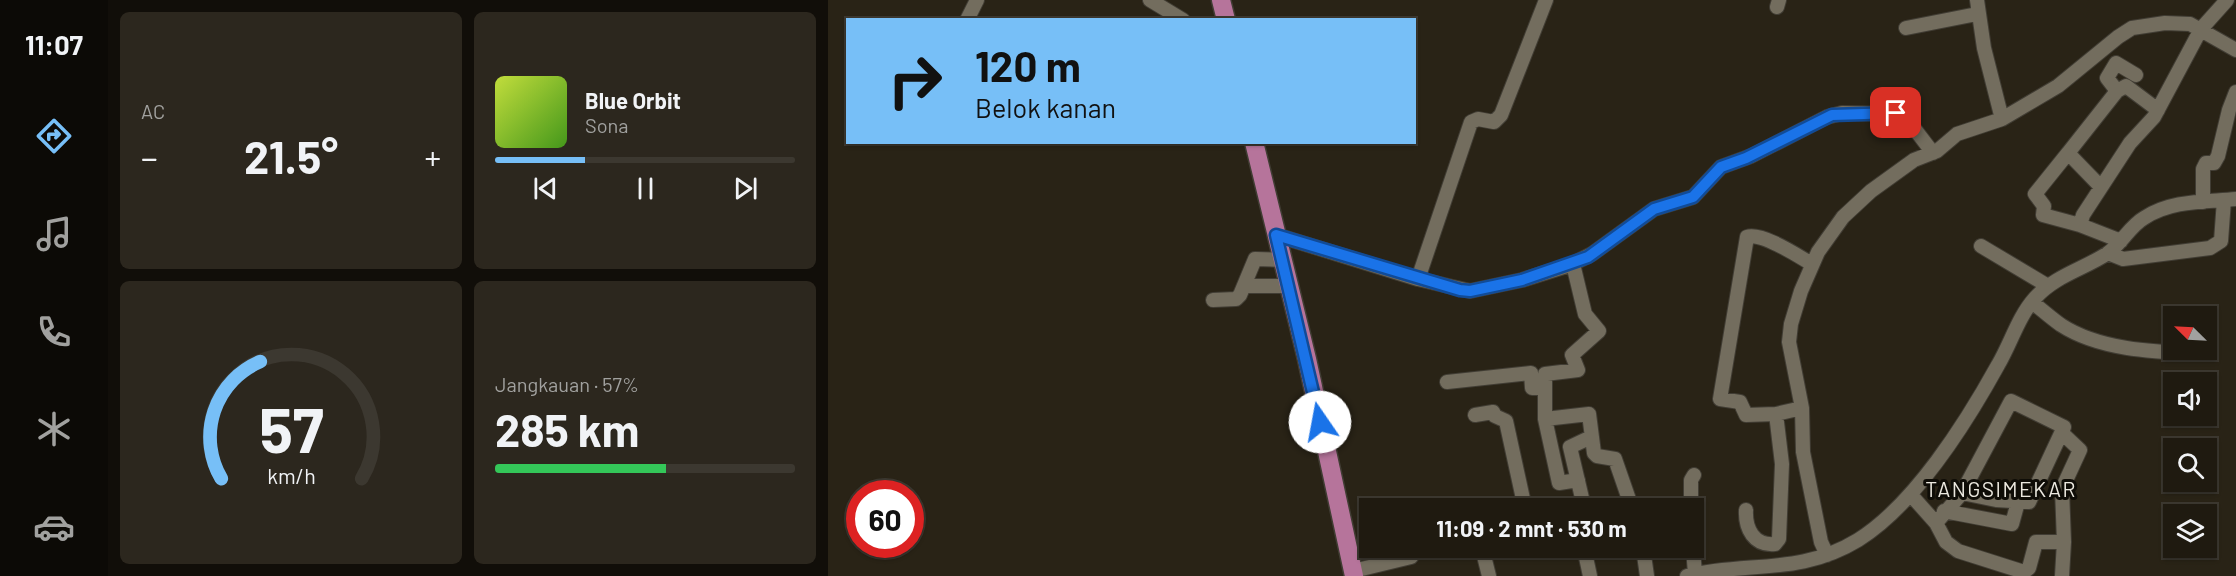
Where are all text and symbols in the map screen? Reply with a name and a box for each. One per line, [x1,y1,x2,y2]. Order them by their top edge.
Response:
text: 11:07 [25,28,83,60]
text: 120 m [975,40,1081,90]
icon: right [876,42,954,120]
text: Blue Orbit [585,87,681,113]
pin [1870,87,1921,138]
text: Belok kanan [975,91,1116,123]
icon: arrive [1879,96,1912,129]
text: AC [141,99,165,123]
text: Sona [585,113,629,137]
icon: directions [33,115,75,157]
text: 21.5° [244,129,338,183]
text: − [141,137,158,177]
text: + [425,137,441,177]
icon: previous [529,172,562,205]
icon: pause [629,172,662,205]
icon: next [729,172,762,205]
icon: music [33,213,75,255]
north arrow [2163,306,2217,360]
map controls [2163,306,2217,558]
icon: phone [33,311,75,353]
text: Jangkauan · 57% [495,372,639,396]
button: sound [2163,372,2217,426]
position arrow [1288,390,1352,454]
text: 57 [259,391,323,465]
text: 285 km [495,402,639,456]
icon: climate [33,408,75,450]
button: search [2163,438,2217,492]
text: km/h [267,464,315,489]
district label: TANGSIMEKAR [1925,476,2077,501]
speed limit sign: 60 [846,480,924,558]
button: layers [2163,504,2217,558]
icon: car [33,506,75,548]
text: 11:09 · 2 mnt · 530 m [1436,515,1627,541]

